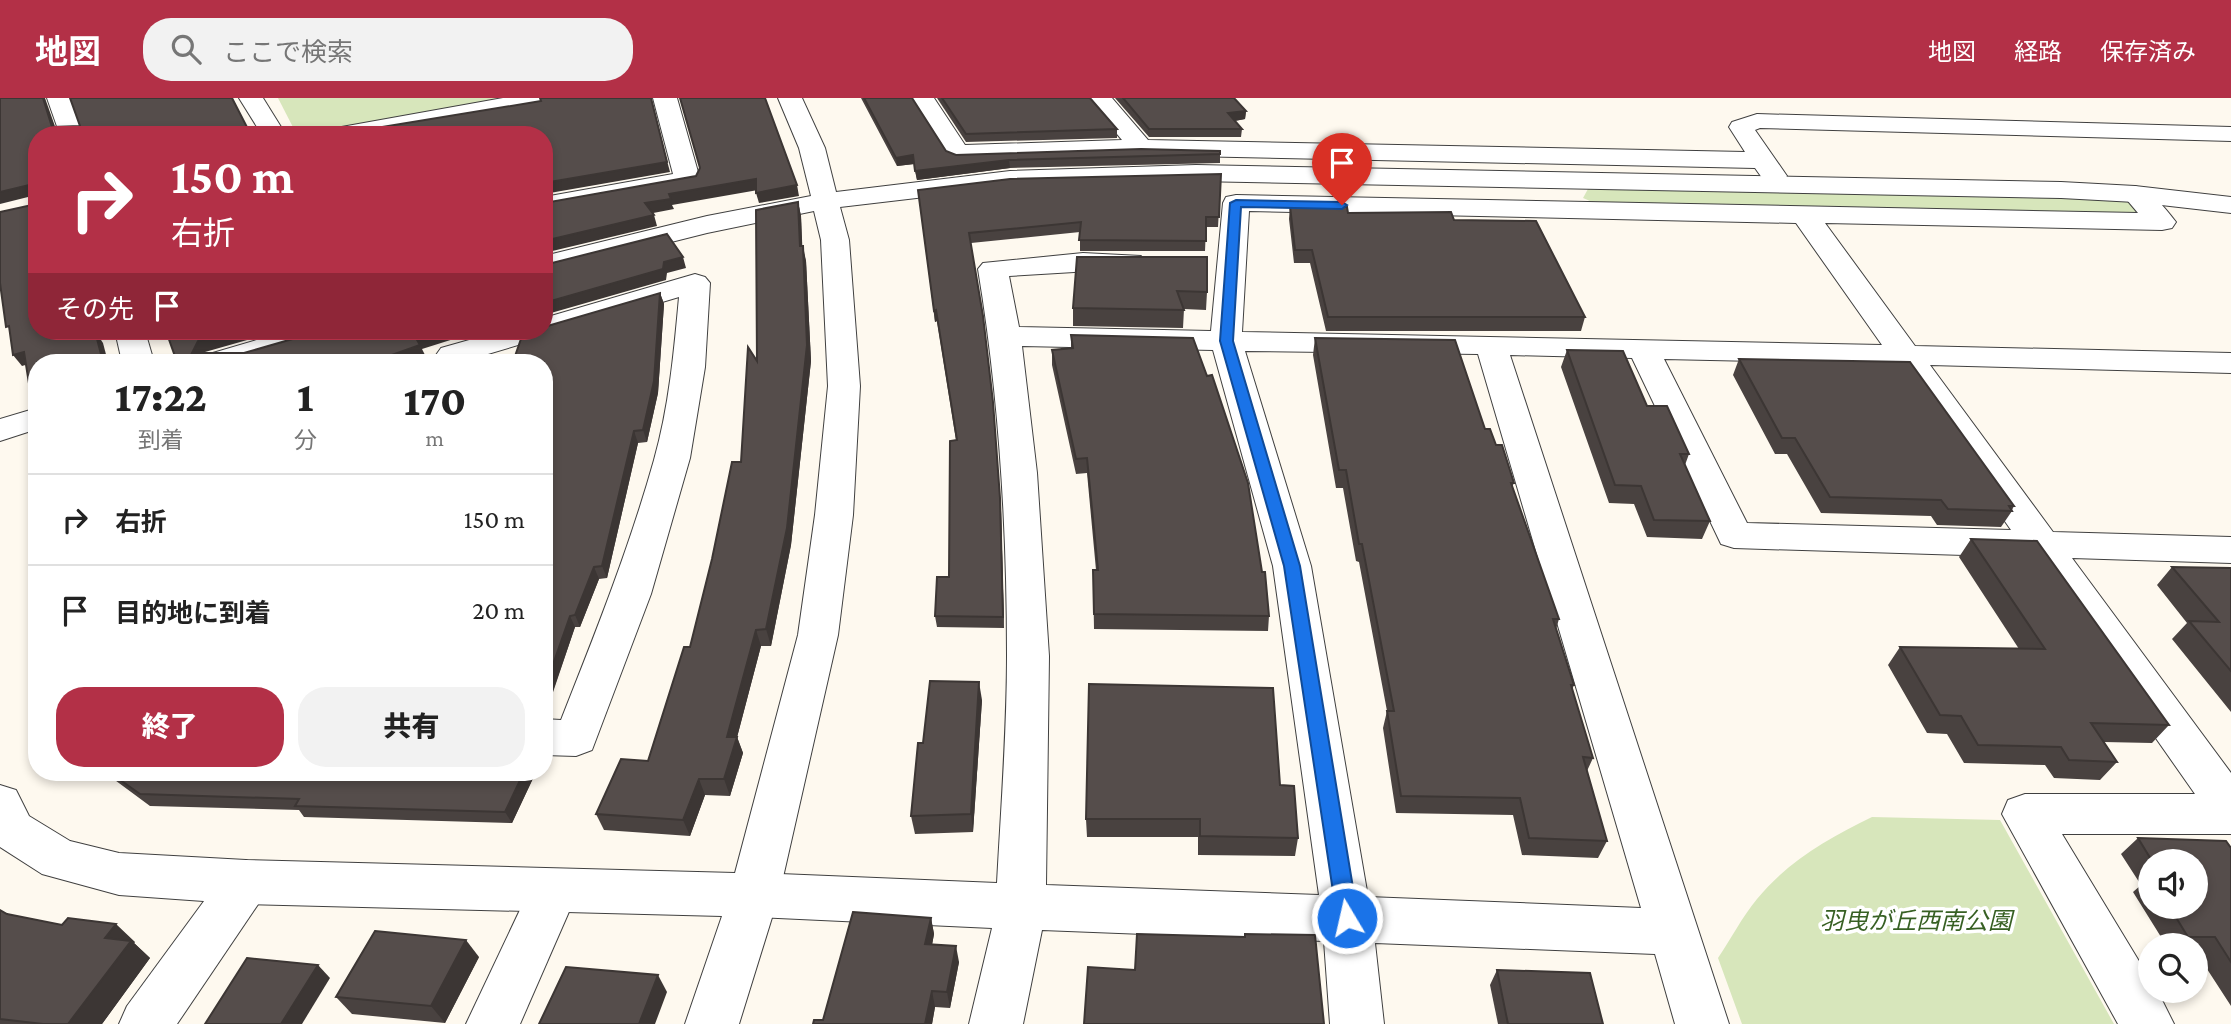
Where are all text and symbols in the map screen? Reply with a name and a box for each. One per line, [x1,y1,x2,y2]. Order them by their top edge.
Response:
search box [143,18,633,81]
icon: search [167,30,205,68]
text: 地図 [35,33,101,70]
text: ここで検索 [223,38,353,67]
text: 地図 [1928,38,1976,65]
text: 経路 [2014,38,2062,65]
text: 保存済み [2100,38,2196,65]
pin [1312,133,1372,205]
icon: arrive [1323,144,1361,182]
text: 150 m [171,149,294,204]
icon: right [56,154,147,245]
text: 右折 [171,215,235,251]
icon: arrive [148,287,186,325]
text: その先 [56,295,134,324]
text: 17:22 [115,373,207,420]
text: 1 [297,373,313,420]
text: 170 [403,377,466,424]
text: m [426,425,444,451]
text: 到着 [138,427,184,453]
text: 分 [294,427,317,453]
icon: right [56,501,94,539]
text: 150 m [464,505,525,534]
text: 右折 [115,508,167,537]
icon: arrive [56,592,94,630]
text: 20 m [472,596,525,625]
text: 目的地に到着 [115,599,271,628]
button: 終了 [56,687,284,767]
button: 共有 [298,687,525,767]
map controls [2138,849,2208,1003]
button: sound [2138,849,2208,919]
position arrow [1310,881,1384,955]
park label: 羽曳が丘西南公園 [1820,907,2015,934]
button: search [2138,933,2208,1003]

